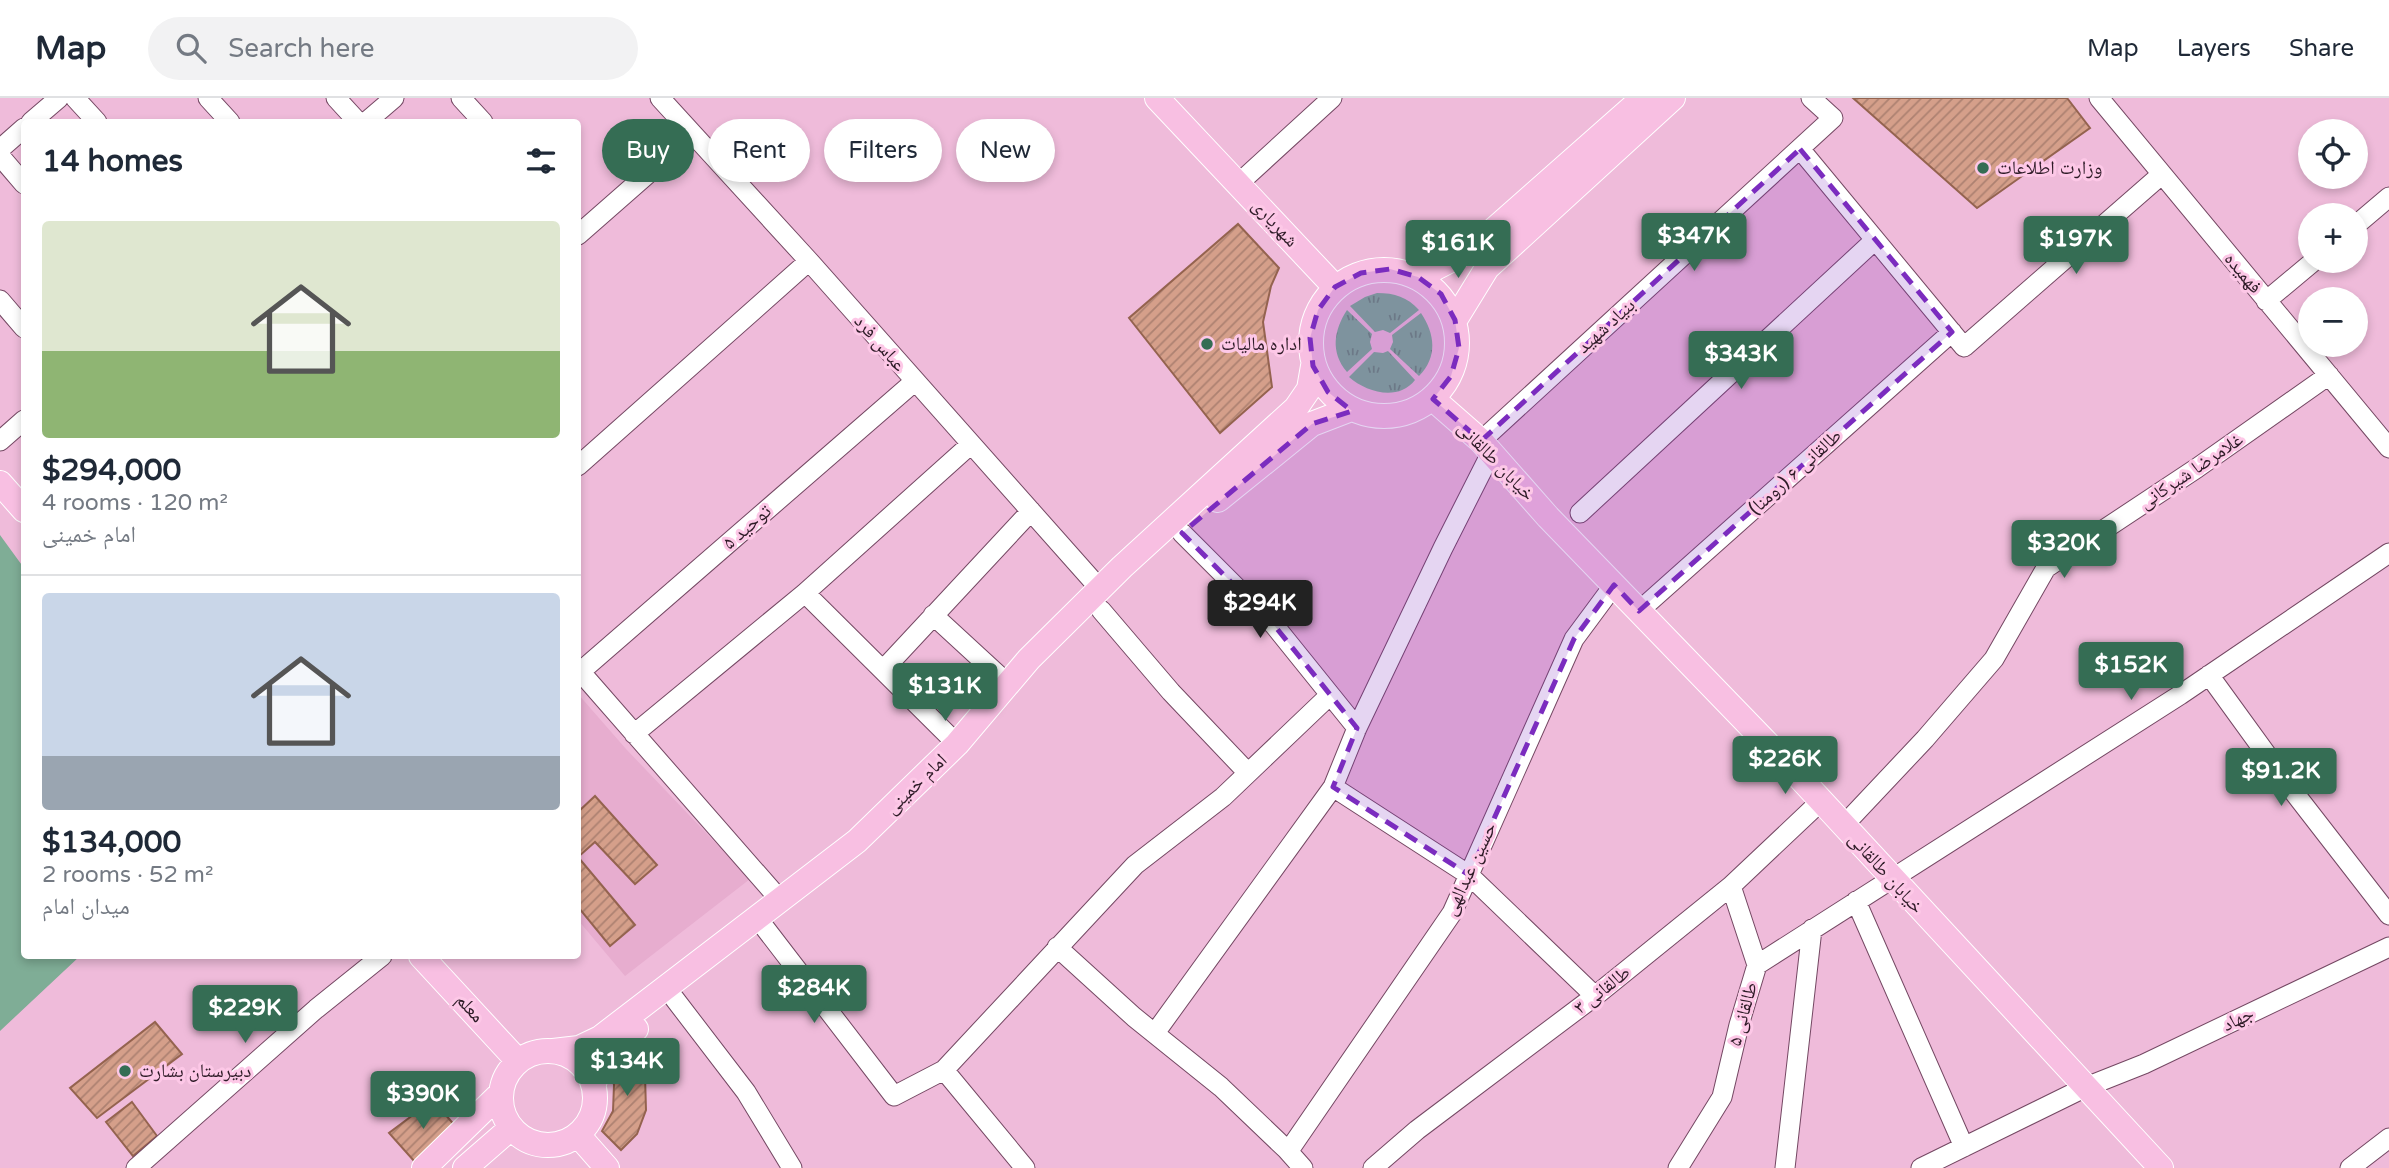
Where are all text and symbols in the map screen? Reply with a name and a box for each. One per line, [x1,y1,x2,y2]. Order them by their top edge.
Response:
search box [148,17,638,80]
text: Map [35,29,106,68]
icon: search [172,29,210,67]
text: Search here [228,33,374,64]
text: Map [2087,34,2139,63]
text: Layers [2177,34,2251,63]
text: Share [2289,34,2354,63]
chip: Buy [602,119,694,182]
chip: Rent [708,119,810,182]
chip: Filters [824,119,942,182]
chip: New [956,119,1055,182]
map controls [2298,119,2368,357]
button: locate [2298,119,2368,189]
icon: filters [522,142,560,180]
text: 14 homes [42,143,183,180]
place label: وزارت اطلاعات [1997,157,2102,179]
marker: وزارت اطلاعات [1975,160,1991,176]
street label: شهریاری [1247,194,1303,252]
button: + [2298,203,2368,273]
pin: $347K [1645,214,1743,273]
pin: $197K [2027,216,2125,276]
pin: $161K [1409,220,1507,280]
text: $347K [1658,222,1730,250]
text: $197K [2040,225,2112,253]
text: $161K [1422,229,1494,257]
street label: فهمیده [2220,248,2266,298]
icon: home [238,266,364,392]
button: − [2298,287,2368,357]
street label: بنیاد شهید [1572,294,1640,358]
street label: عباس فرد [849,310,911,376]
pin: $343K [1692,331,1790,391]
place label: اداره مالیات [1221,333,1302,355]
marker: اداره مالیات [1199,336,1215,352]
text: $343K [1705,340,1777,368]
street label: خیابان طالقانی [1453,417,1539,505]
street label: طالقانی ۶ (رومنا) [1744,425,1846,519]
street label: غلامرضا شیرکانی [2135,428,2247,514]
text: $294,000 [42,452,181,489]
text: 4 rooms · 120 m² [42,489,228,517]
street label: توحید ۵ [718,500,776,554]
pin: $320K [2015,520,2113,580]
text: امام خمینی [42,521,136,549]
text: $320K [2028,529,2100,557]
pin: $294K [1211,580,1309,640]
text: $294K [1224,589,1296,617]
icon: home [238,638,364,764]
pin: $152K [2082,642,2180,702]
text: $152K [2095,651,2167,679]
pin: $131K [896,664,994,723]
text: $131K [909,672,981,700]
pin: $226K [1736,736,1834,796]
text: $226K [1749,745,1821,773]
pin: $91.2K [2224,748,2338,808]
street label: امام خمینی [880,749,953,820]
text: $91.2K [2242,757,2320,785]
street label: حسین عبدالهی [1439,819,1501,919]
text: $134,000 [42,824,181,861]
street label: خیابان طالقانی [1844,828,1928,918]
text: 2 rooms · 52 m² [42,861,213,889]
text: میدان امام [42,893,130,921]
street label: طالقانی ۳ [1570,961,1634,1019]
pin: $284K [765,965,863,1025]
text: $284K [778,974,850,1002]
street label: طالقانی ۵ [1724,980,1762,1048]
pin: $229K [196,986,294,1045]
street label: معلم [451,989,489,1028]
text: $229K [209,994,281,1022]
street label: جهاد [2219,1002,2257,1036]
pin: $134K [578,1038,676,1098]
text: $134K [591,1047,663,1075]
place label: دبیرستان بشارت [139,1060,252,1082]
marker: دبیرستان بشارت [117,1063,133,1079]
pin: $390K [374,1072,472,1131]
text: $390K [387,1080,459,1108]

